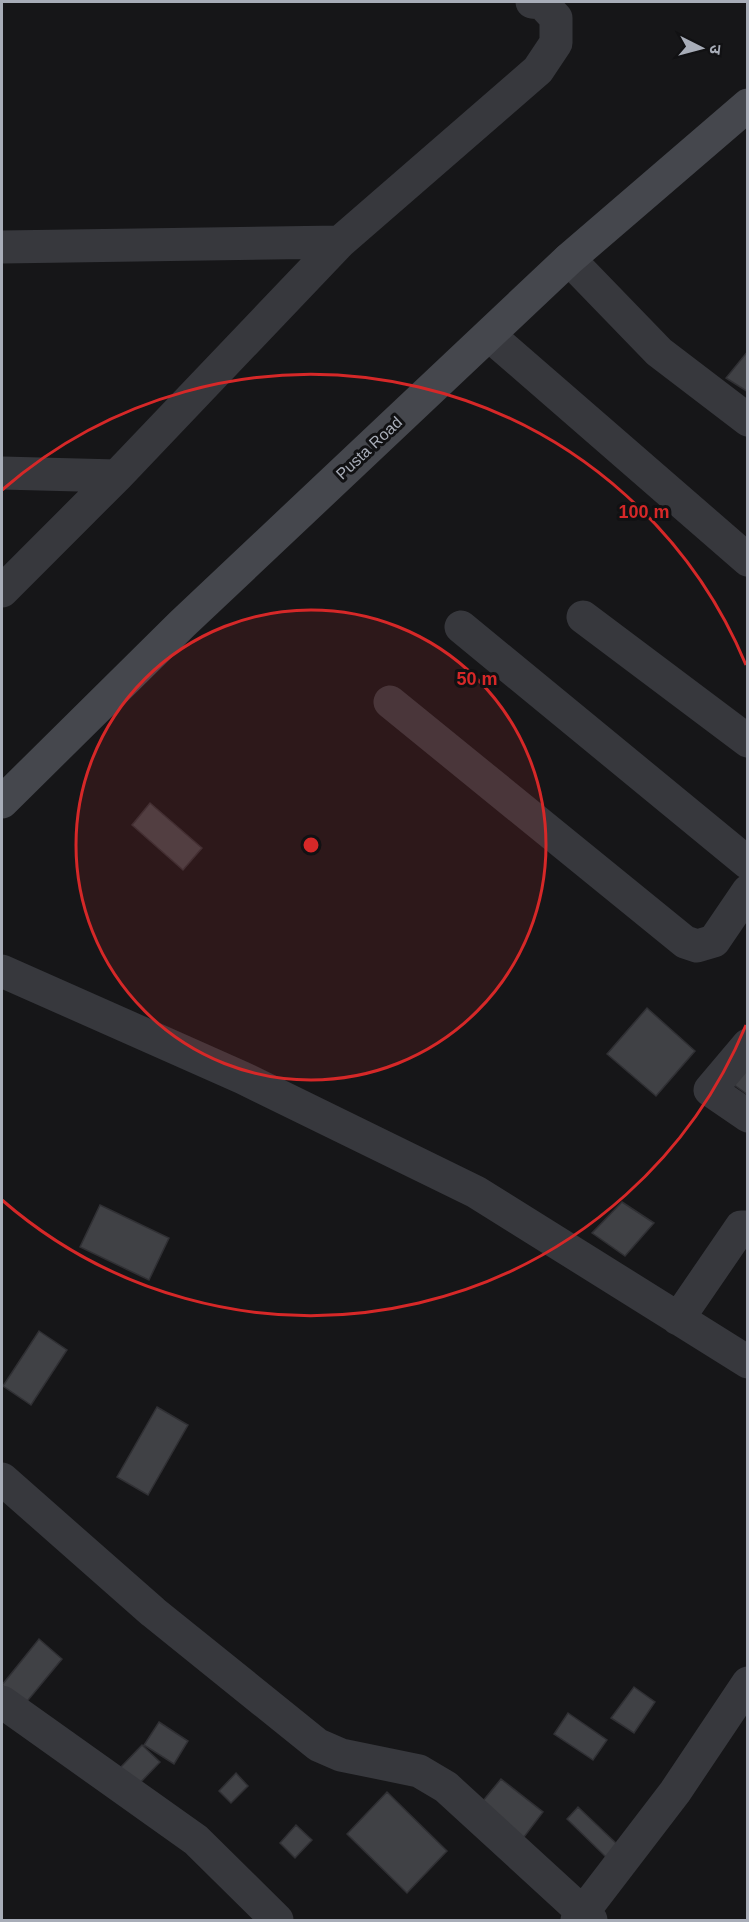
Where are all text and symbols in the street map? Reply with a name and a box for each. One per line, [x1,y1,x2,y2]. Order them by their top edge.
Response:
north arrow [671,18,731,78]
text: उ [706,44,724,56]
street label: Pusta Road [333,413,405,483]
text: 100 m [618,502,670,522]
text: 50 m [456,669,498,689]
centre of rings [301,835,321,855]

